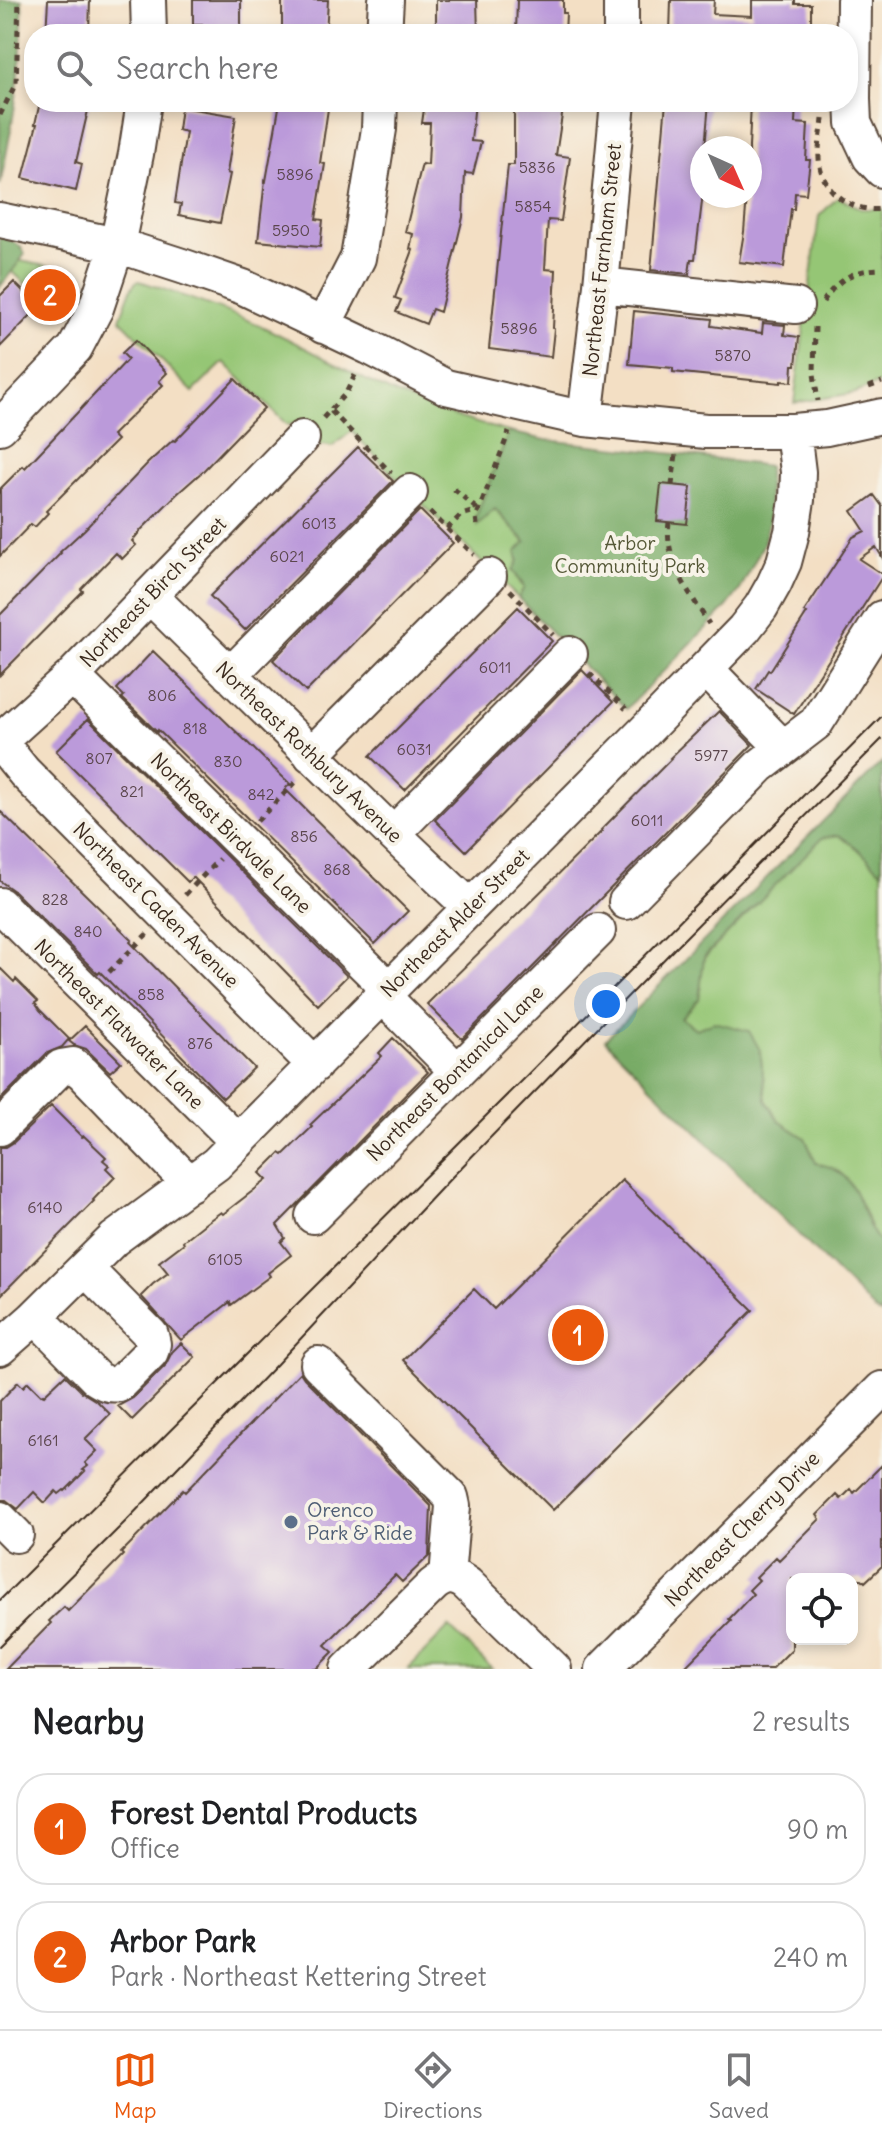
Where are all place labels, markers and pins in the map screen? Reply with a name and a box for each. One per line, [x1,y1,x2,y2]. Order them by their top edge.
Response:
pin: 2 [24,265,76,325]
pin: 1 [552,1305,604,1365]
place label: Orenco Park & Ride [307,1497,413,1545]
marker: Orenco Park & Ride [282,1513,300,1531]

